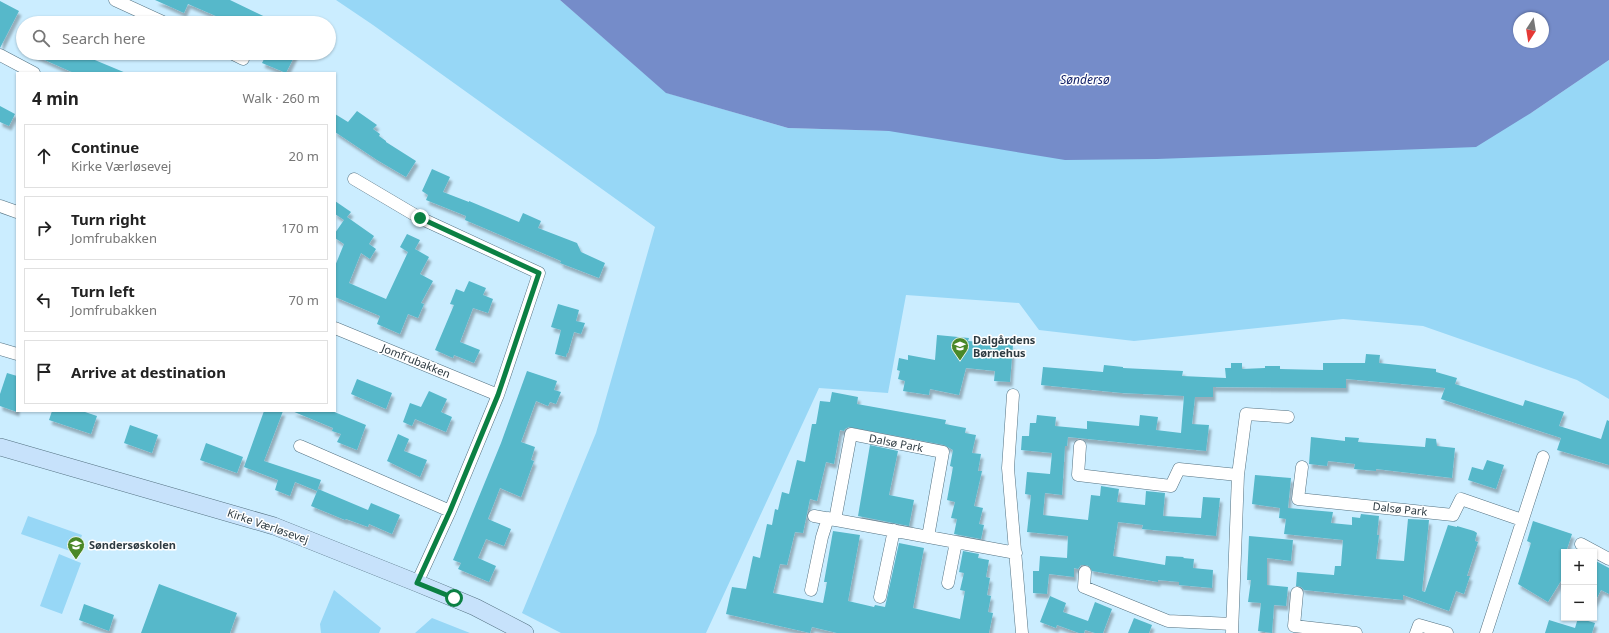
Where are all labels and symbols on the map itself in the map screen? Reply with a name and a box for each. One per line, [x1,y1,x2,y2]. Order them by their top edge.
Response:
north arrow [1513,12,1549,48]
water label: Søndersø [1060,71,1110,88]
route end [411,209,429,227]
place label: Dalgårdens Børnehus [973,332,1036,360]
school or university icon: Dalgårdens Børnehus [950,336,970,361]
street label: Jomfrubakken [379,340,453,381]
street label: Dalsø Park [868,430,925,455]
street label: Dalsø Park [1372,498,1428,519]
street label: Kirke Værløsevej [226,505,311,546]
school or university icon: Søndersøskolen [66,535,86,560]
place label: Søndersøskolen [89,537,176,552]
route start [445,589,463,607]

